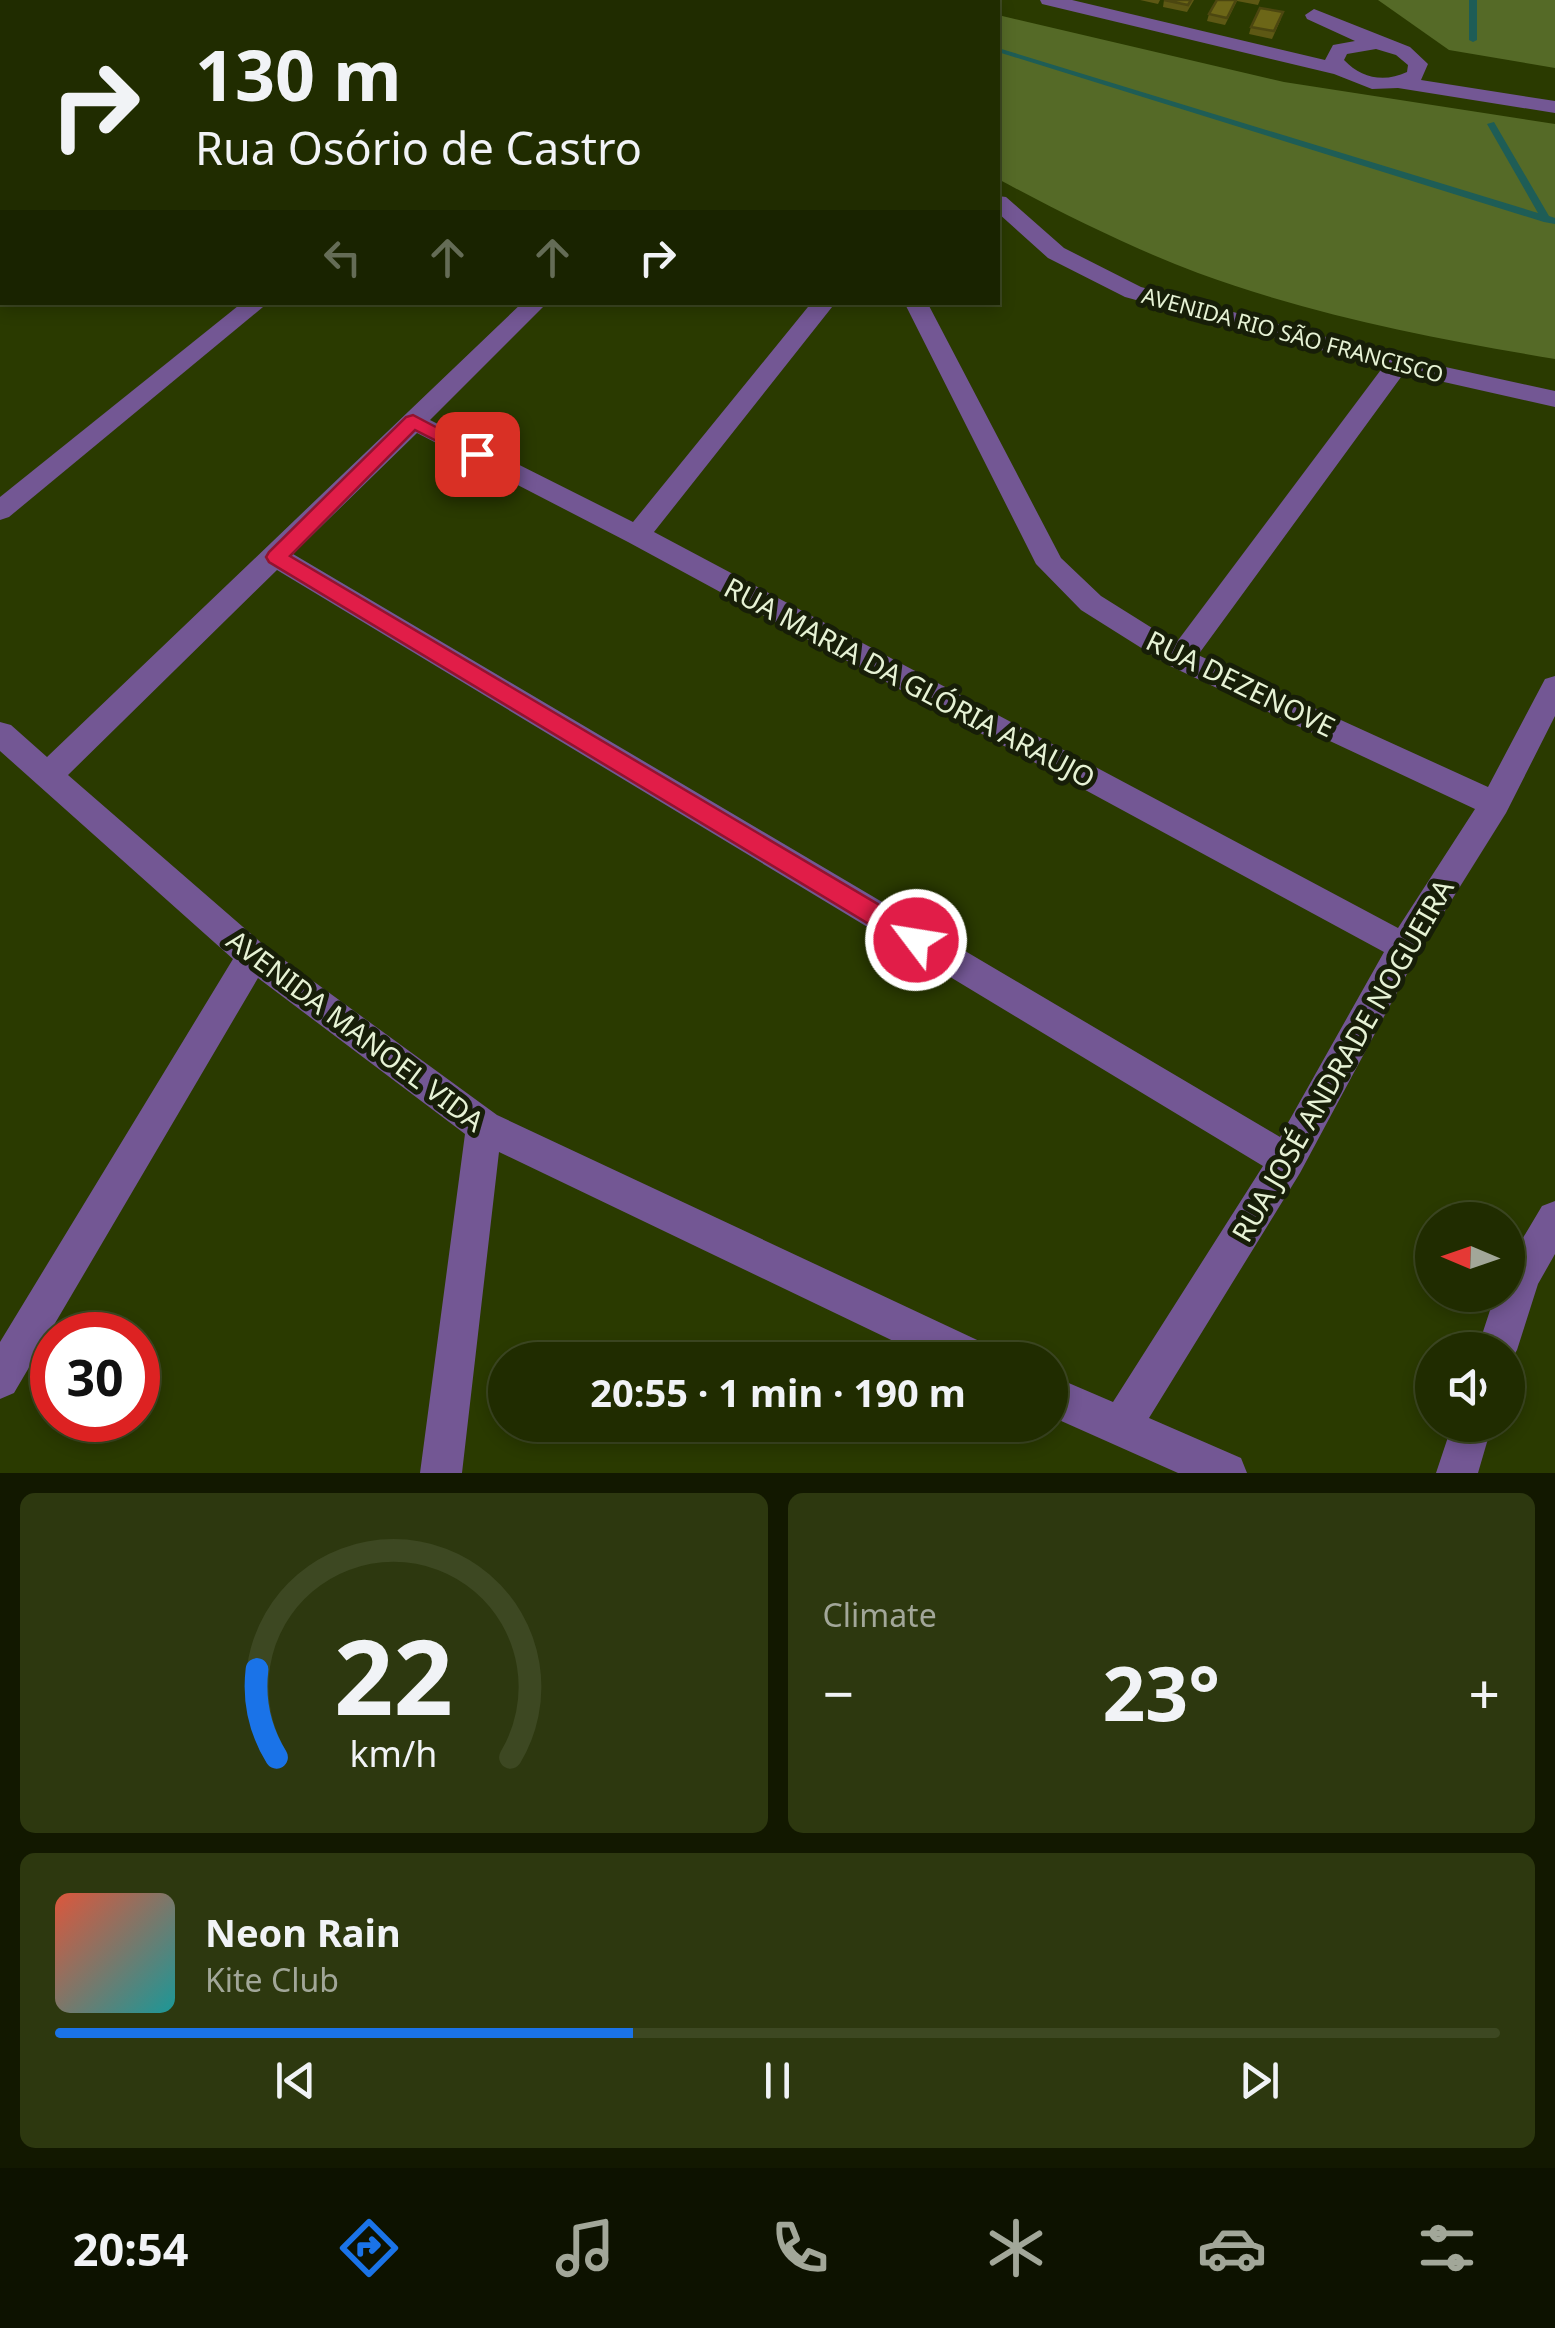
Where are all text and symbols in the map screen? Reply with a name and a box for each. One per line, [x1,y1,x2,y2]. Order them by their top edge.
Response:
text: 130 m [195,26,402,122]
icon: right [30,40,160,170]
text: Rua Osório de Castro [195,117,642,178]
icon: left [315,230,370,285]
icon: ahead [420,230,475,285]
icon: ahead [525,230,580,285]
icon: right [630,230,685,285]
street label: AVENIDA RIO SÃO FRANCISCO [1139,279,1447,389]
pin [435,412,520,497]
icon: arrive [450,427,505,482]
street label: RUA MARIA DA GLÓRIA ARAUJO [718,568,1102,796]
street label: RUA DEZENOVE [1140,621,1342,745]
street label: RUA JOSÉ ANDRADE NOGUEIRA [1222,872,1462,1248]
position arrow [864,888,968,992]
street label: AVENIDA MANOEL VIDA [220,921,492,1139]
north arrow [1415,1202,1525,1312]
map controls [1415,1202,1525,1442]
speed limit sign: 30 [30,1312,160,1442]
button: sound [1415,1332,1525,1442]
text: 20:55 · 1 min · 190 m [590,1366,966,1418]
text: Climate [823,1593,937,1636]
text: 22 [334,1604,453,1745]
text: 23° [1102,1641,1220,1743]
text: − [823,1655,854,1730]
text: + [1469,1655,1500,1730]
text: km/h [350,1729,438,1777]
text: Neon Rain [205,1906,401,1958]
text: Kite Club [205,1958,339,2001]
icon: previous [268,2053,323,2108]
icon: pause [750,2053,805,2108]
icon: next [1232,2053,1287,2108]
icon: directions [334,2213,404,2283]
icon: music [550,2213,620,2283]
icon: phone [765,2213,835,2283]
icon: climate [981,2213,1051,2283]
icon: car [1197,2213,1267,2283]
icon: filters [1412,2213,1482,2283]
text: 20:54 [73,2218,188,2279]

